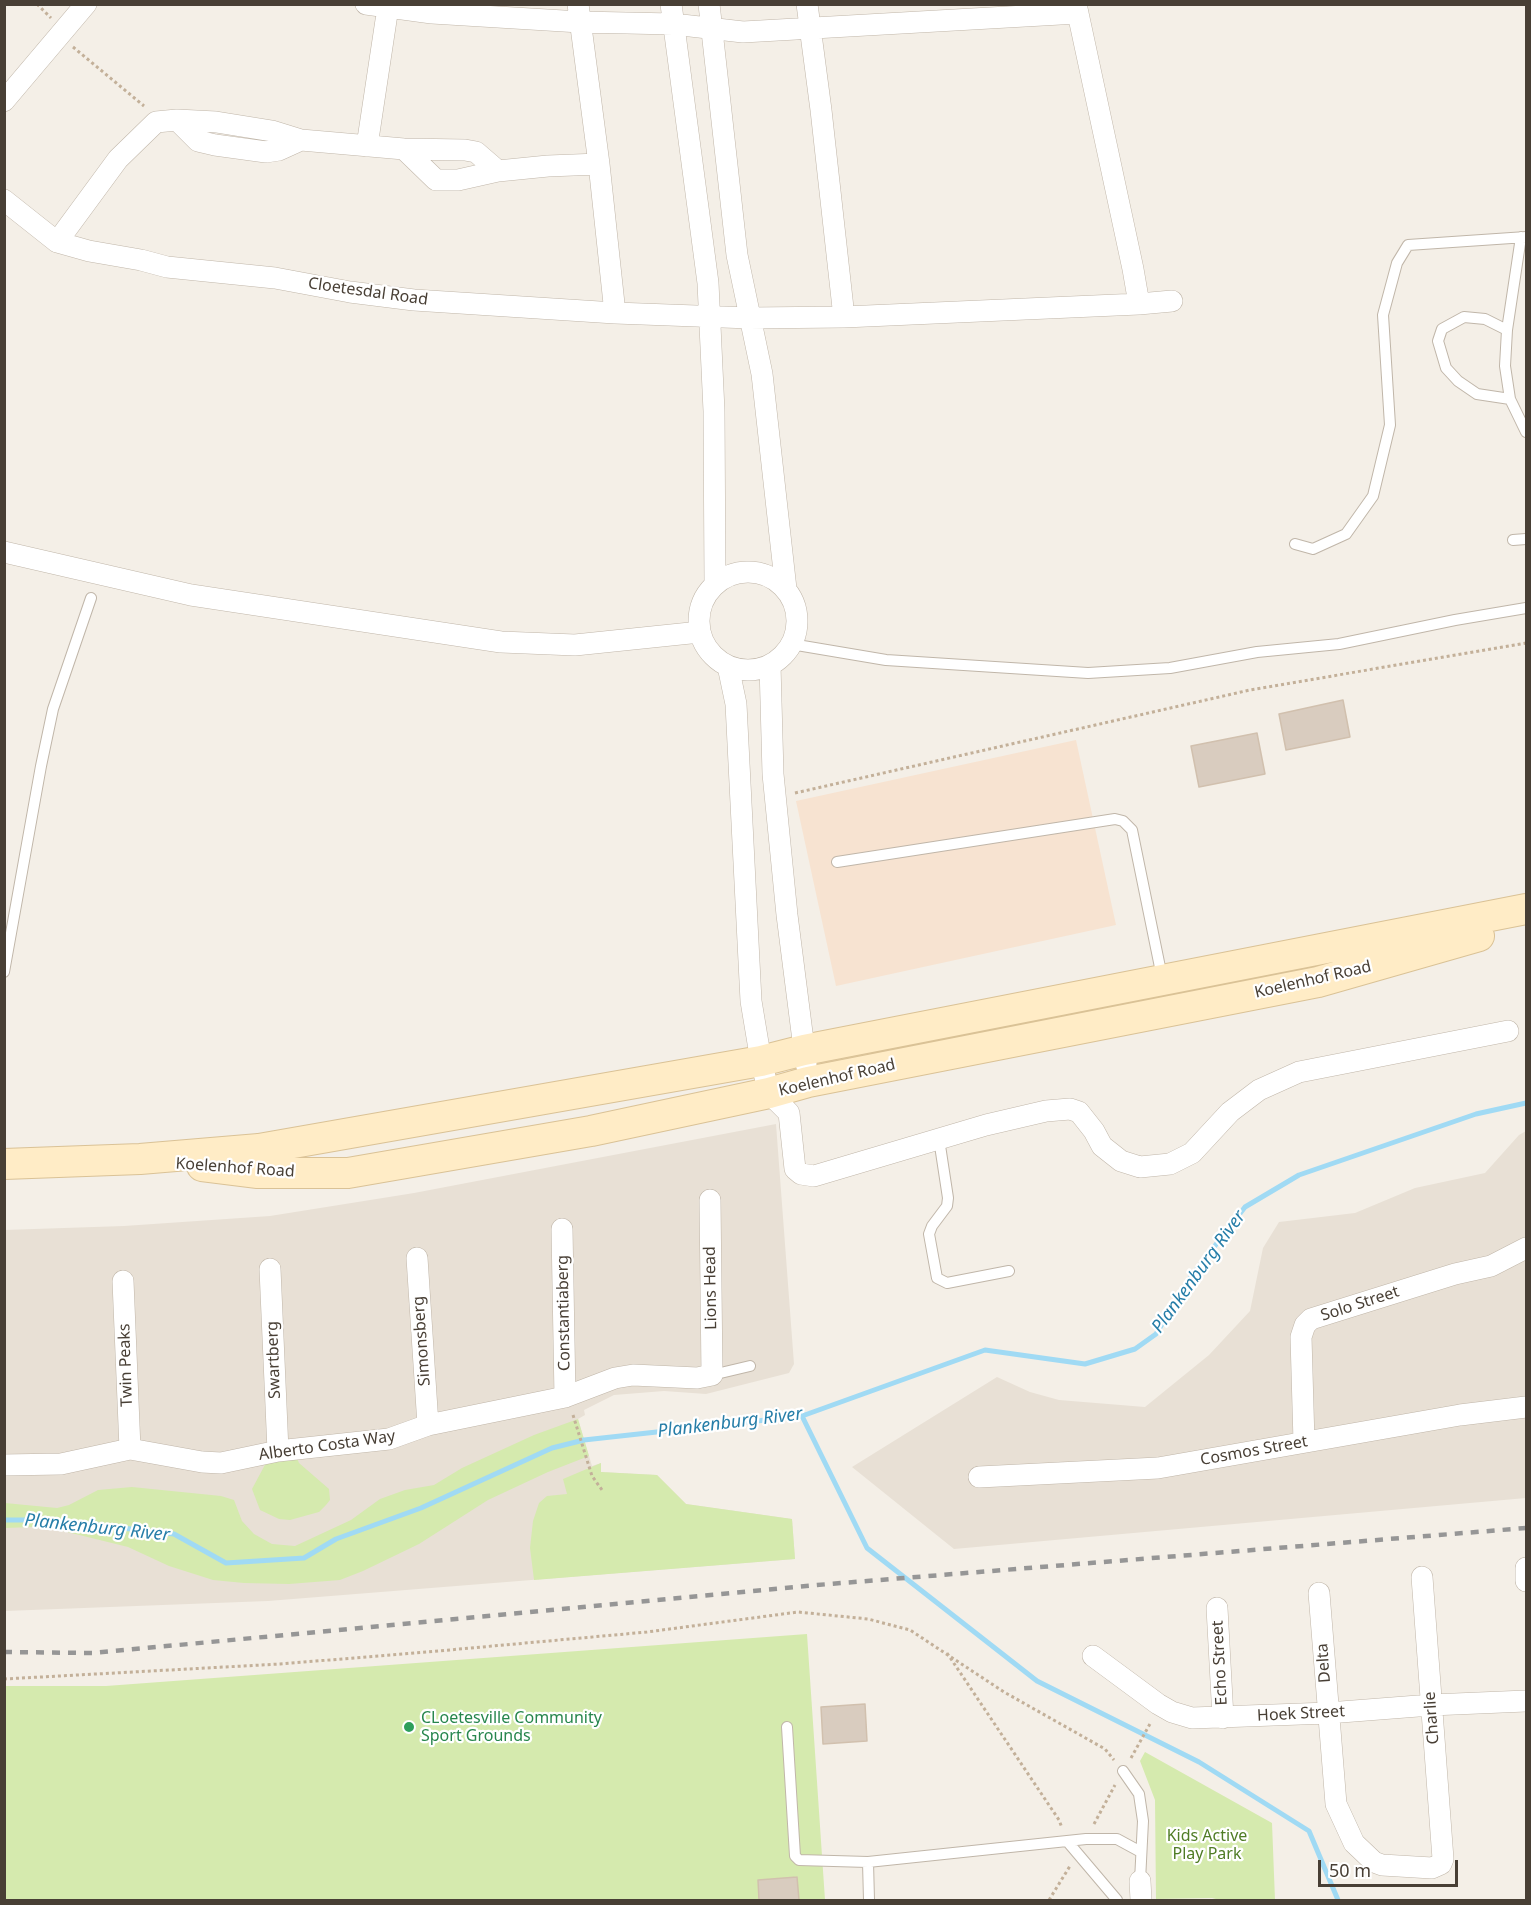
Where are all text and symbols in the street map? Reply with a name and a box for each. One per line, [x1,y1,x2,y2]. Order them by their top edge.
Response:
street label: Cloetesdal Road [307,274,429,310]
street label: Koelenhof Road [1253,957,1373,1003]
street label: Koelenhof Road [777,1055,897,1101]
street label: Koelenhof Road [175,1154,295,1182]
water label: Plankenburg River [1147,1207,1251,1337]
street label: Lions Head [701,1246,721,1330]
street label: Constantiaberg [553,1255,575,1371]
street label: Solo Street [1318,1282,1402,1326]
street label: Simonsberg [409,1295,435,1387]
street label: Swartberg [263,1321,285,1399]
street label: Twin Peaks [115,1323,137,1407]
water label: Plankenburg River [656,1403,804,1443]
street label: Alberto Costa Way [258,1427,396,1465]
street label: Cosmos Street [1199,1432,1309,1470]
water label: Plankenburg River [23,1510,171,1546]
street label: Echo Street [1208,1620,1232,1706]
street label: Delta [1313,1643,1335,1683]
street label: Charlie [1421,1691,1443,1745]
street label: Hoek Street [1257,1702,1345,1726]
place label: CLoetesville Community Sport Grounds [421,1708,602,1746]
marker: CLoetesville Community Sport Grounds [402,1720,416,1734]
park label: Kids Active Play Park [1167,1826,1247,1864]
scale bar [1321,1848,1460,1886]
text: 50 m [1329,1858,1371,1882]

